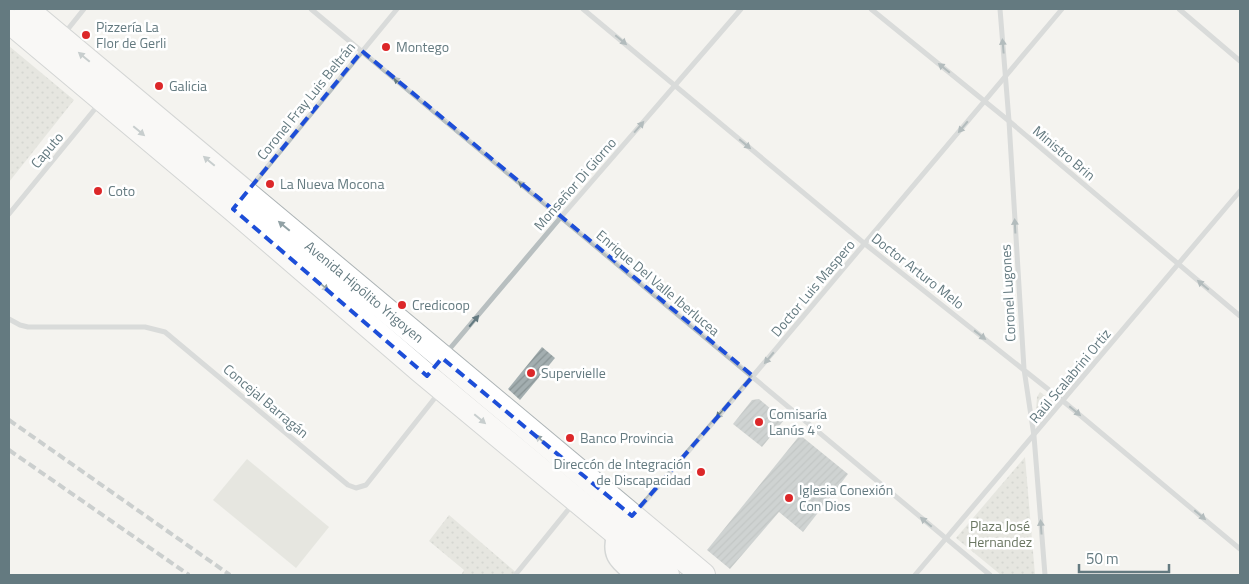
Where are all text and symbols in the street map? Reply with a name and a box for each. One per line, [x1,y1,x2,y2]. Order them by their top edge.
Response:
place label: Pizzería La Flor de Gerli [96,16,166,53]
marker: Pizzería La Flor de Gerli [80,29,92,41]
one-way arrow [614,34,626,46]
place label: Montego [396,36,449,57]
street label: Coronel Fray Luis Beltrán [251,37,360,164]
one-way arrow [999,38,1007,54]
marker: Montego [380,41,392,53]
one-way arrow [78,51,91,62]
one-way arrow [938,63,951,74]
place label: Galicia [169,75,207,96]
one-way arrow [392,76,405,87]
marker: Galicia [153,80,165,92]
one-way arrow [633,120,644,133]
one-way arrow [957,120,969,132]
street label: Ministro Brin [1028,120,1100,185]
one-way arrow [133,126,146,137]
street label: Caputo [25,127,68,172]
street label: Monseñor Di Giorno [528,133,621,235]
one-way arrow [738,139,751,150]
one-way arrow [203,155,215,167]
place label: La Nueva Mocona [280,173,384,194]
marker: La Nueva Mocona [264,178,276,190]
place label: Coto [108,180,135,201]
one-way arrow [518,180,531,191]
marker: Coto [92,185,104,197]
one-way arrow [1011,217,1019,233]
one-way arrow [278,220,291,231]
street label: Enrique Del Valle Iberlucea [592,225,725,341]
street label: Doctor Arturo Melo [867,228,969,314]
street label: Doctor Luis Maspero [766,234,860,341]
street label: Avenida Hipólito Yrigoyen [301,236,429,347]
street label: Coronel Lugones [994,244,1021,342]
one-way arrow [316,280,328,292]
one-way arrow [1197,280,1209,291]
place label: Credicoop [412,294,470,315]
marker: Credicoop [396,299,408,311]
one-way arrow [468,315,479,328]
street label: Raúl Scalabrini Ortiz [1024,324,1115,428]
one-way arrow [973,330,987,340]
one-way arrow [763,352,774,365]
street label: Concejal Barragán [219,359,314,443]
place label: Supervielle [541,362,606,383]
marker: Supervielle [525,367,537,379]
place label: Comisaría Lanús 4° [769,403,827,440]
one-way arrow [1069,405,1081,416]
one-way arrow [716,407,727,420]
one-way arrow [474,413,486,424]
marker: Comisaría Lanús 4° [753,416,765,428]
place label: Banco Provincia [580,427,673,448]
marker: Banco Provincia [564,432,576,444]
one-way arrow [535,434,548,445]
place label: Direccón de Integración de Discapacidad [554,453,691,490]
marker: Direccón de Integración de Discapacidad [695,466,707,478]
place label: Iglesia Conexión Con Dios [799,479,893,516]
marker: Iglesia Conexión Con Dios [783,492,795,504]
one-way arrow [1193,510,1206,521]
park label: Plaza José Hernandez [968,515,1032,552]
one-way arrow [920,516,932,528]
one-way arrow [1037,518,1045,534]
scale bar [1079,542,1169,574]
text: 50 m [1086,547,1119,570]

